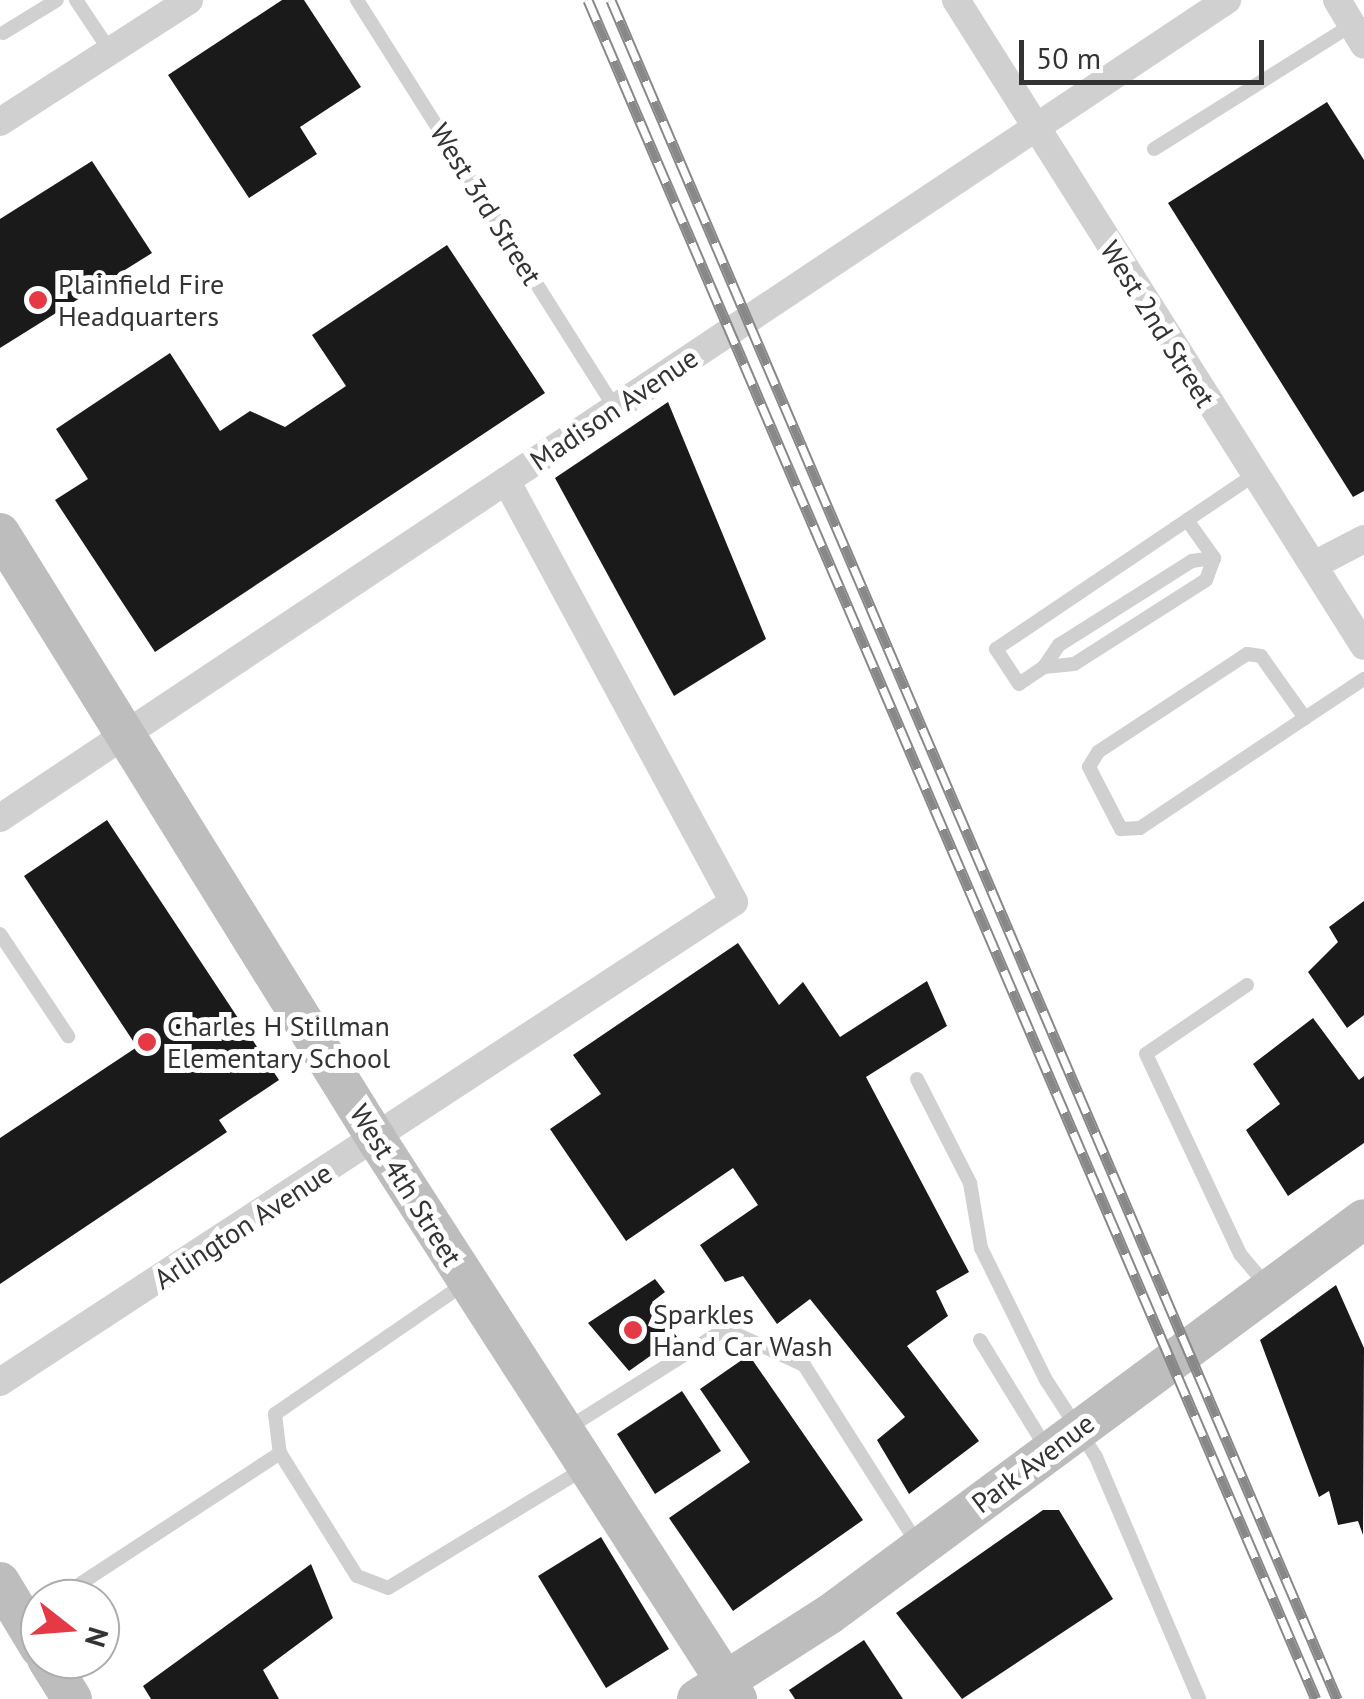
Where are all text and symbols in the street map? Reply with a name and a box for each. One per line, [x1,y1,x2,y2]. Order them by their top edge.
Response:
scale bar [1024,20,1269,82]
text: 50 m [1036,38,1101,77]
street label: West 3rd Street [423,117,549,291]
street label: West 2nd Street [1094,235,1222,413]
place label: Plainfield Fire Headquarters [58,267,224,333]
marker: Plainfield Fire Headquarters [27,289,49,311]
street label: Madison Avenue [524,340,704,478]
place label: Charles H Stillman Elementary School [167,1009,391,1075]
marker: Charles H Stillman Elementary School [136,1031,158,1053]
street label: West 4th Street [343,1098,469,1272]
street label: Arlington Avenue [147,1156,339,1296]
place label: Sparkles Hand Car Wash [653,1297,833,1363]
marker: Sparkles Hand Car Wash [622,1319,644,1341]
street label: Park Avenue [964,1406,1102,1520]
north arrow [20,1579,120,1679]
text: N [77,1623,118,1652]

